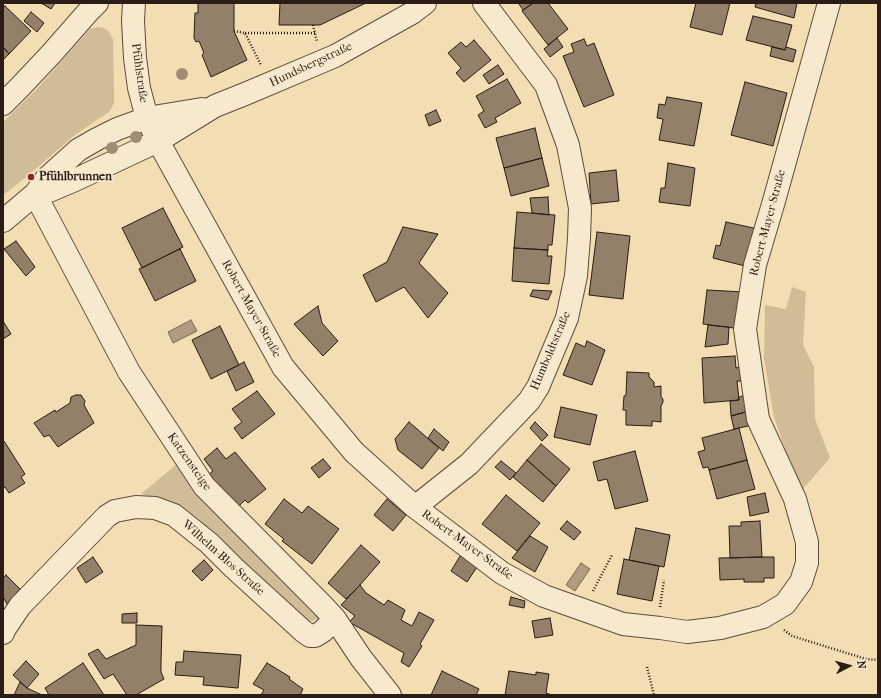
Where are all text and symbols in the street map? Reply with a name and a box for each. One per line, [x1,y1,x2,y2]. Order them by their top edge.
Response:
street label: Hundsbergstraße [267,40,355,90]
street label: Pfühlstraße [128,42,150,104]
street label: Robert-Mayer-Straße [747,168,789,278]
place label: Pfühlbrunnen [39,170,112,184]
marker: Pfühlbrunnen [26,172,36,182]
street label: Robert-Mayer-Straße [218,258,284,360]
street label: Humboldtstraße [528,309,574,393]
street label: Katzensteige [164,430,214,494]
street label: Robert-Mayer-Straße [418,507,516,583]
street label: Wilhelm-Blos-Straße [179,517,267,599]
north arrow [829,646,869,686]
text: N [855,660,868,670]

